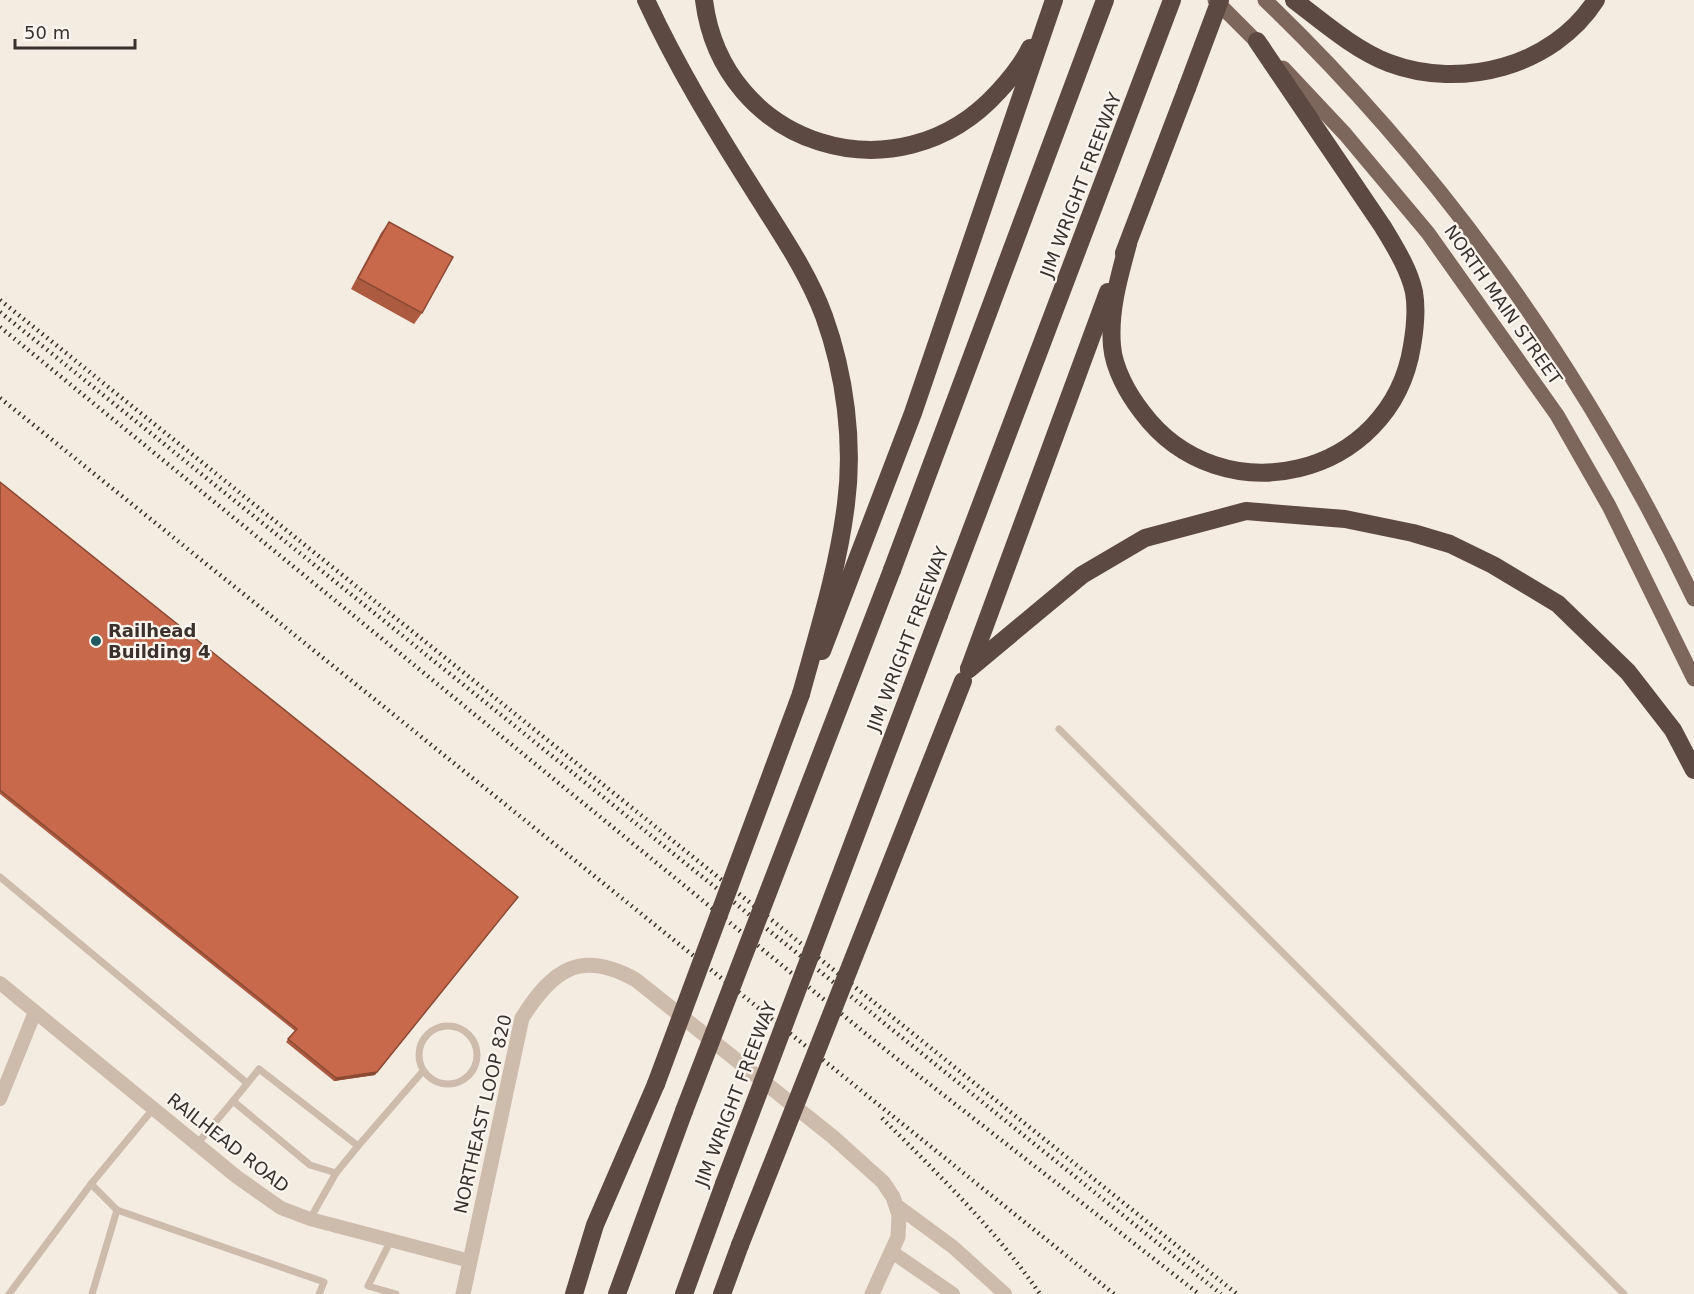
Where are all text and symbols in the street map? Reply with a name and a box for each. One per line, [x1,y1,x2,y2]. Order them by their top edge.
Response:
scale bar [15,12,135,50]
text: 50 m [24,22,70,43]
street label: JIM WRIGHT FREEWAY [1035,89,1126,281]
street label: NORTH MAIN STREET [1440,221,1567,389]
street label: JIM WRIGHT FREEWAY [862,543,953,735]
place label: Railhead Building 4 [108,620,210,662]
marker: Railhead Building 4 [89,634,103,648]
street label: JIM WRIGHT FREEWAY [690,998,781,1190]
street label: NORTHEAST LOOP 820 [449,1012,516,1216]
street label: RAILHEAD ROAD [163,1089,293,1197]

